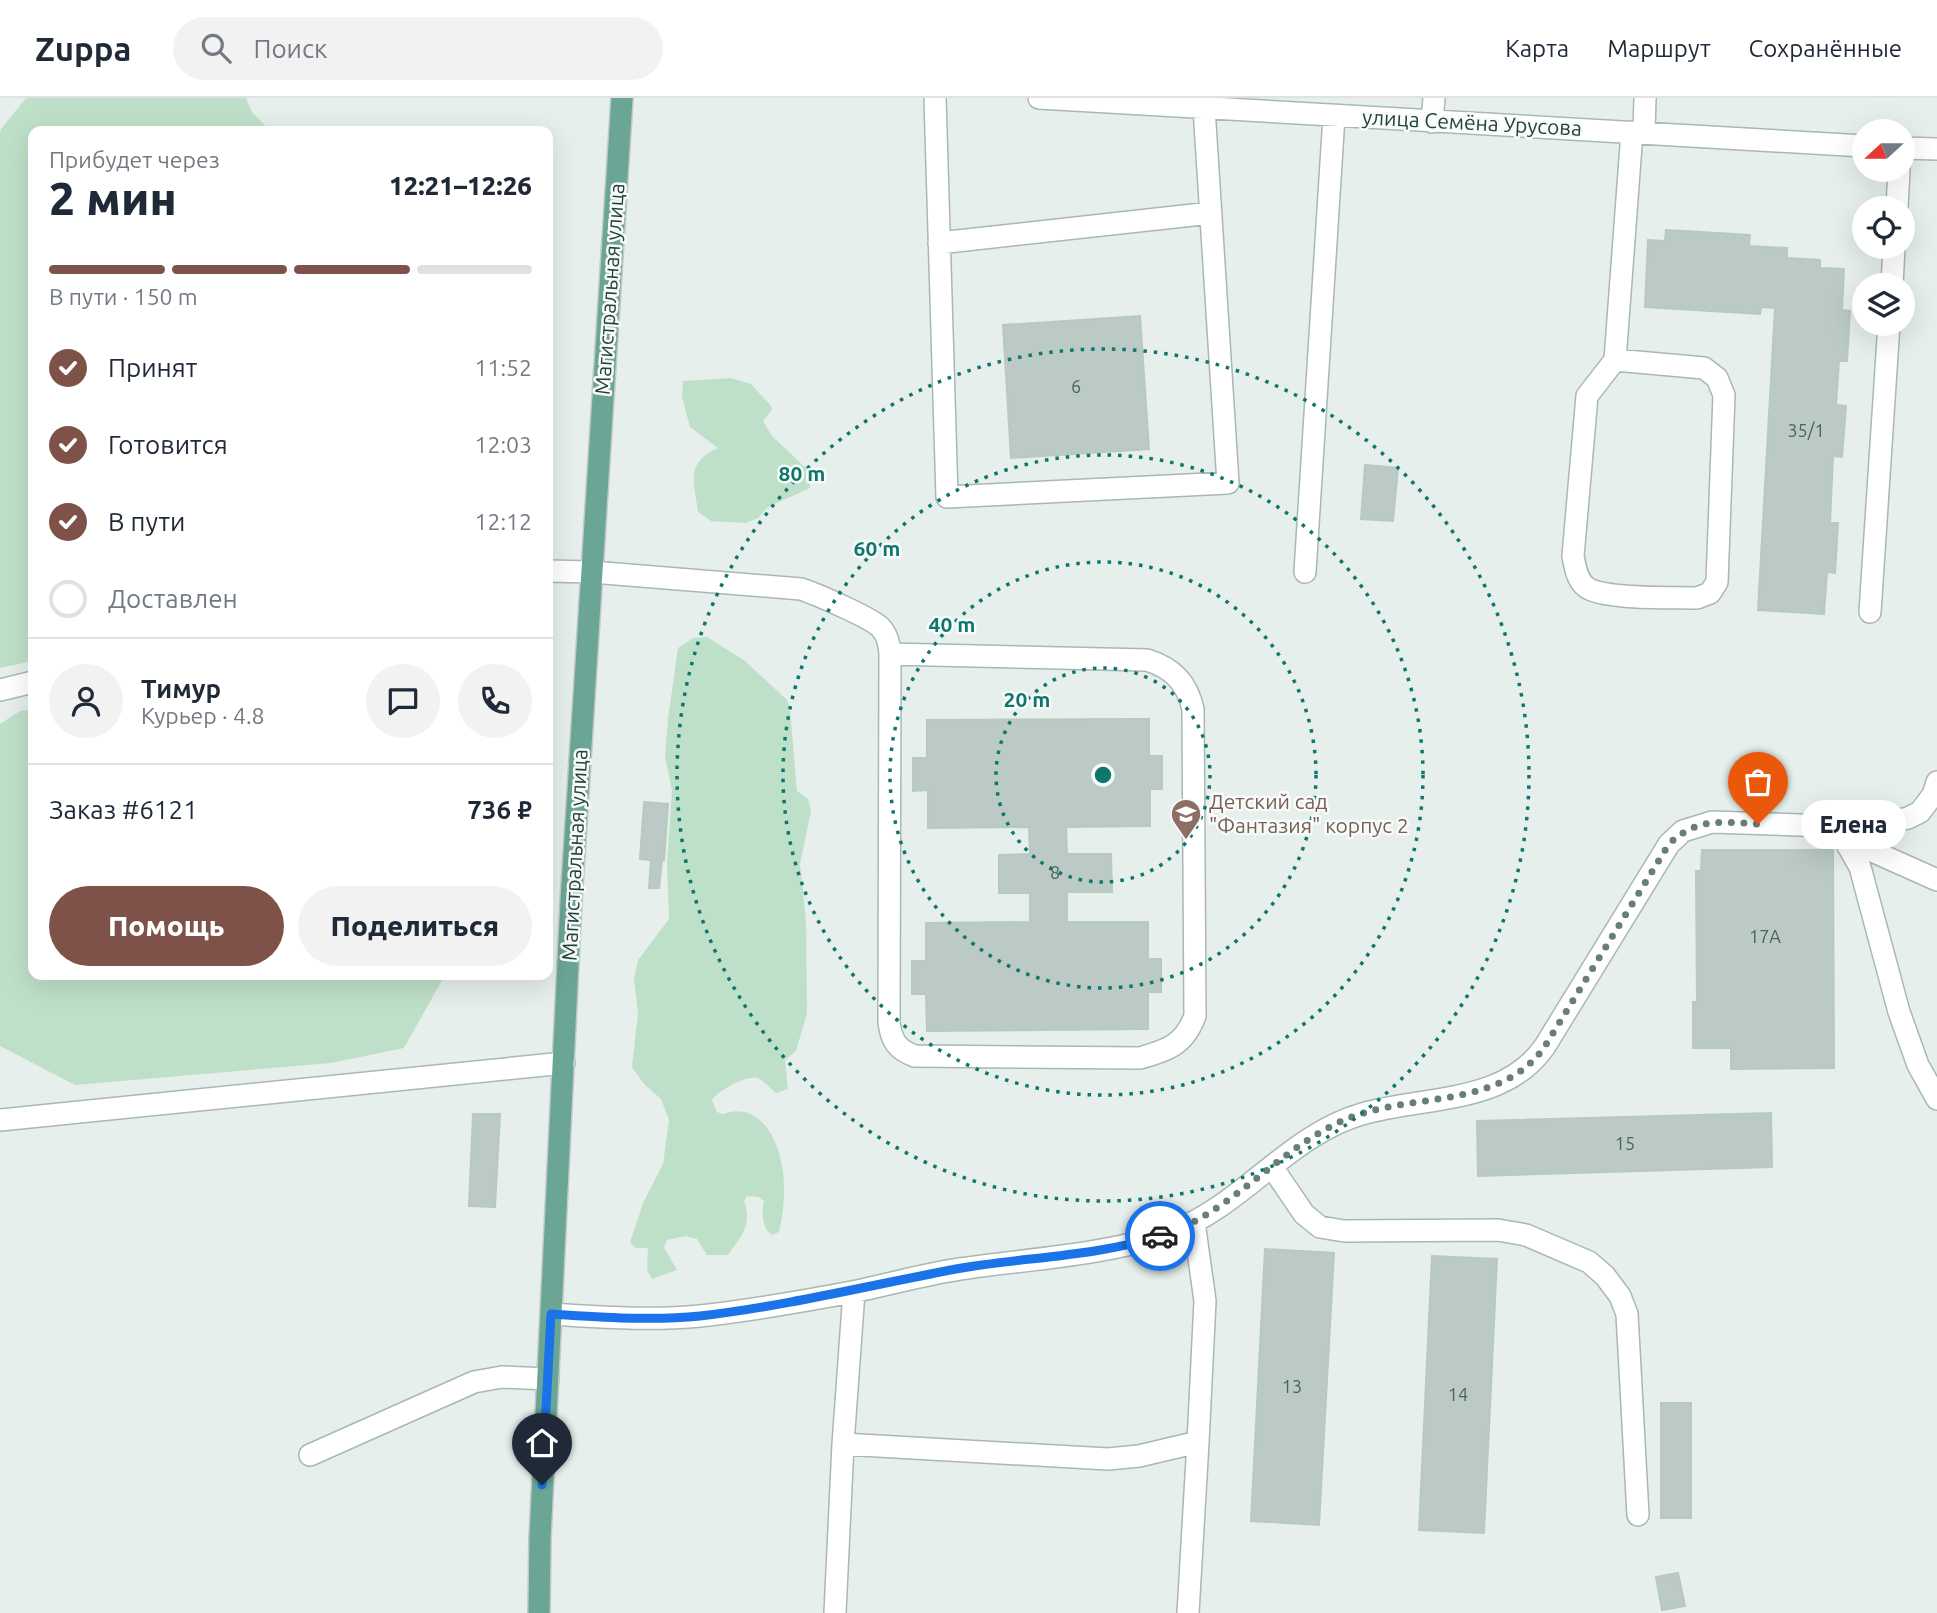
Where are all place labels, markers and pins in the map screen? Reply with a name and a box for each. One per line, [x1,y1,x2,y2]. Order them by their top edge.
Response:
pin [1728,752,1788,824]
centre of rings [1091,763,1115,787]
place label: Детский сад "Фантазия" корпус 2 [1209,789,1409,837]
school or university icon: Детский сад "Фантазия" корпус 2 [1169,797,1203,841]
callout: Елена [1800,800,1905,848]
pin [512,1413,572,1485]

